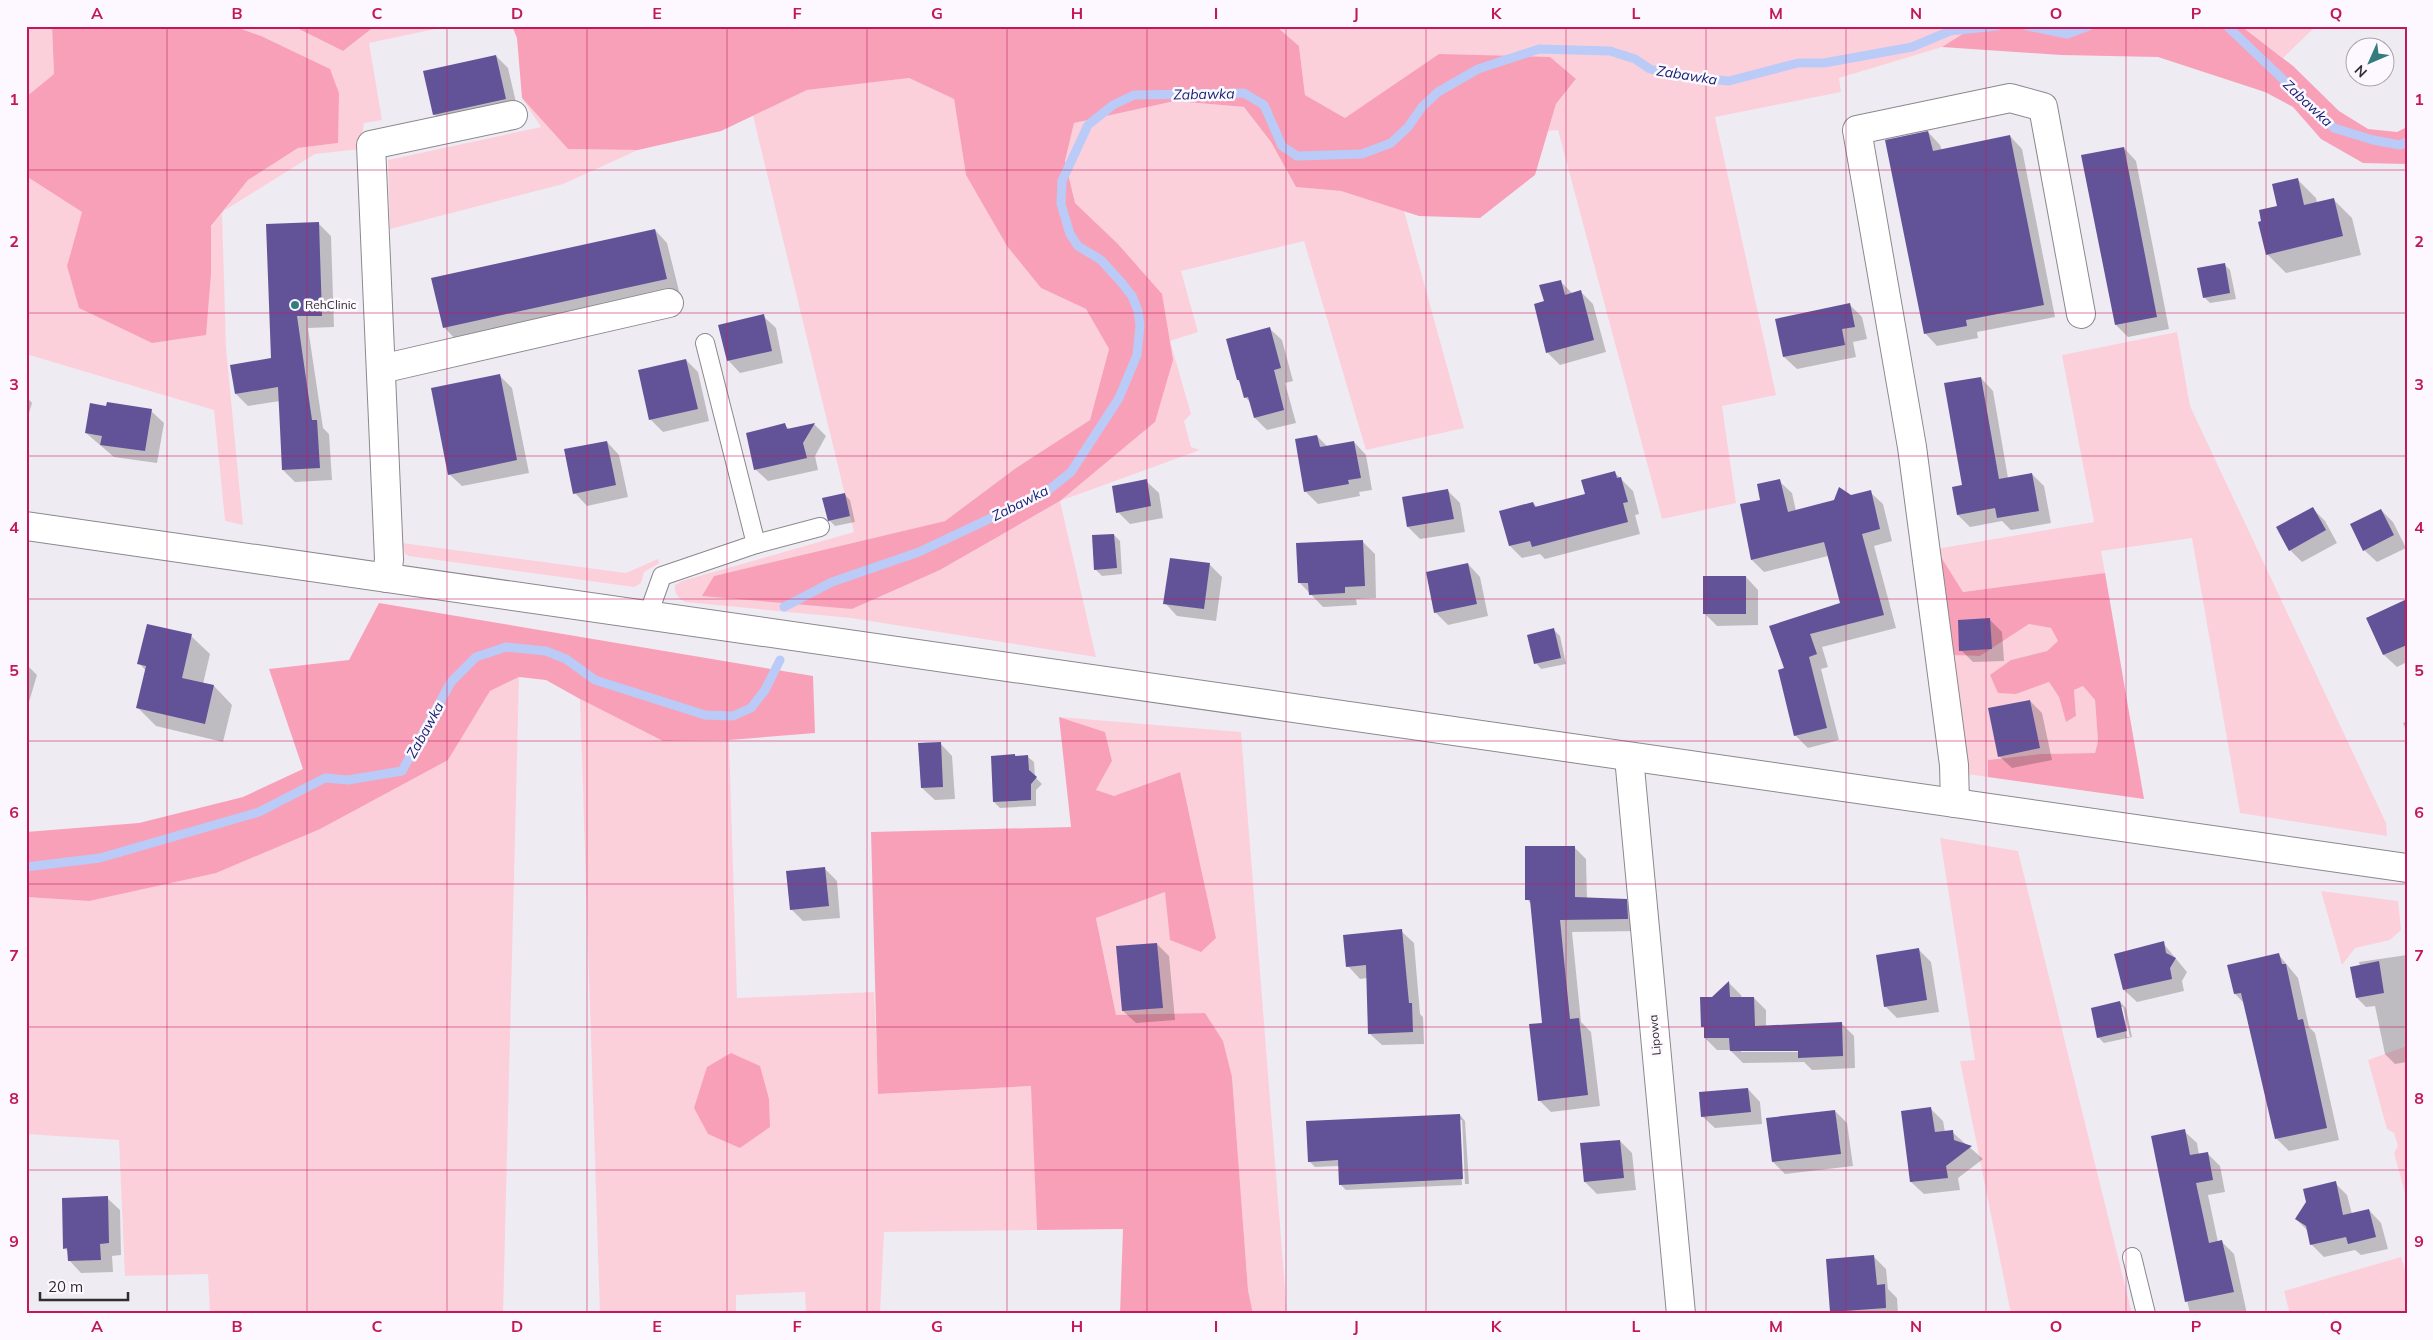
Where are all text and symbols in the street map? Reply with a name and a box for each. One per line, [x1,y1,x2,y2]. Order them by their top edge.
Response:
text: A [91,3,103,23]
text: B [231,3,243,23]
text: C [372,3,383,23]
text: D [511,3,523,23]
text: E [652,3,662,23]
text: F [792,3,802,23]
text: G [931,3,943,23]
text: H [1071,3,1083,23]
text: I [1214,3,1218,23]
text: J [1353,3,1359,23]
text: K [1491,3,1503,23]
text: L [1632,3,1641,23]
text: M [1769,3,1783,23]
text: N [1910,3,1922,23]
text: O [2050,3,2062,23]
text: P [2191,3,2202,23]
text: Q [2330,3,2342,23]
north arrow [2346,38,2396,88]
water label: Zabawka [1655,61,1719,89]
text: N [2351,61,2371,81]
water label: Zabawka [2280,76,2336,130]
water label: Zabawka [1173,84,1235,104]
text: 1 [9,89,19,109]
text: 1 [2414,89,2424,109]
text: 2 [9,231,19,251]
text: 2 [2414,231,2424,251]
place label: RehClinic [305,297,357,312]
marker: RehClinic [289,299,301,311]
text: 3 [9,374,19,394]
text: 3 [2414,374,2424,394]
water label: Zabawka [989,481,1051,525]
text: 4 [9,517,19,537]
text: 4 [2414,517,2424,537]
text: 5 [9,660,19,680]
text: 5 [2414,660,2424,680]
water label: Zabawka [402,699,448,761]
text: 6 [9,802,19,822]
text: 6 [2414,802,2424,822]
text: 7 [9,945,19,965]
text: 7 [2414,945,2424,965]
street label: Lipowa [1645,1014,1664,1056]
text: 8 [9,1088,19,1108]
text: 8 [2414,1088,2424,1108]
text: 9 [9,1231,19,1251]
text: 9 [2414,1231,2424,1251]
scale bar [40,1270,128,1302]
text: 20 m [48,1277,83,1296]
text: A [91,1316,103,1336]
text: B [231,1316,243,1336]
text: C [372,1316,383,1336]
text: D [511,1316,523,1336]
text: E [652,1316,662,1336]
text: F [792,1316,802,1336]
text: G [931,1316,943,1336]
text: H [1071,1316,1083,1336]
text: I [1214,1316,1218,1336]
text: J [1353,1316,1359,1336]
text: K [1491,1316,1503,1336]
text: L [1632,1316,1641,1336]
text: M [1769,1316,1783,1336]
text: N [1910,1316,1922,1336]
text: O [2050,1316,2062,1336]
text: P [2191,1316,2202,1336]
text: Q [2330,1316,2342,1336]

